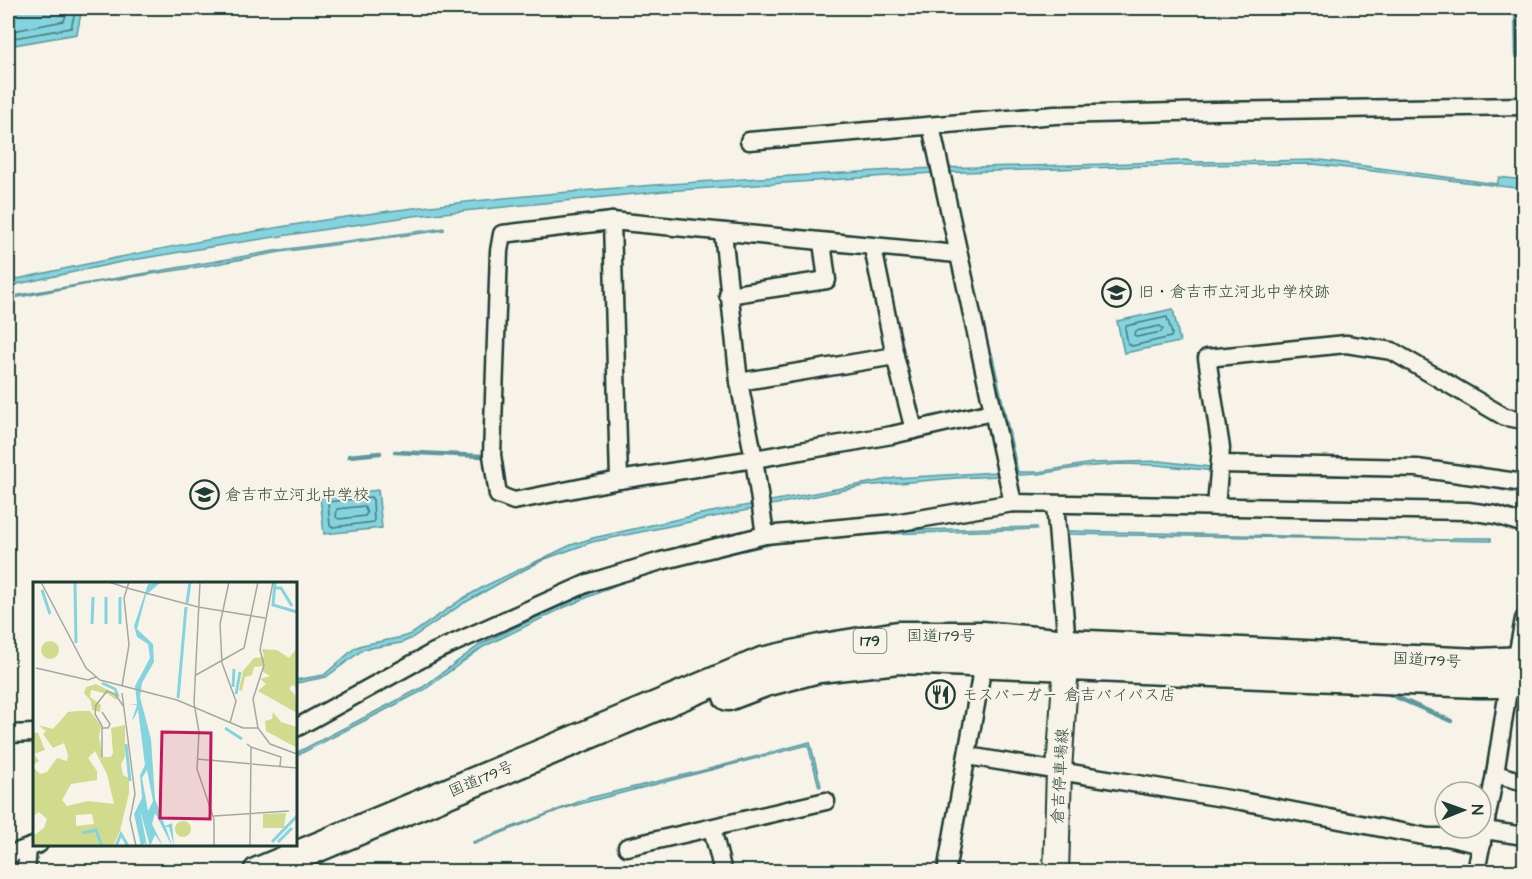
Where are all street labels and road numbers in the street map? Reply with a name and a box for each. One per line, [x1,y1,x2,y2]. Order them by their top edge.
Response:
street label: 国道179号 [906,625,976,647]
road number: 179 [854,629,886,653]
street label: 国道179号 [1392,647,1462,673]
street label: 倉吉停車場線 [1047,727,1073,825]
street label: 国道179号 [445,755,517,803]

